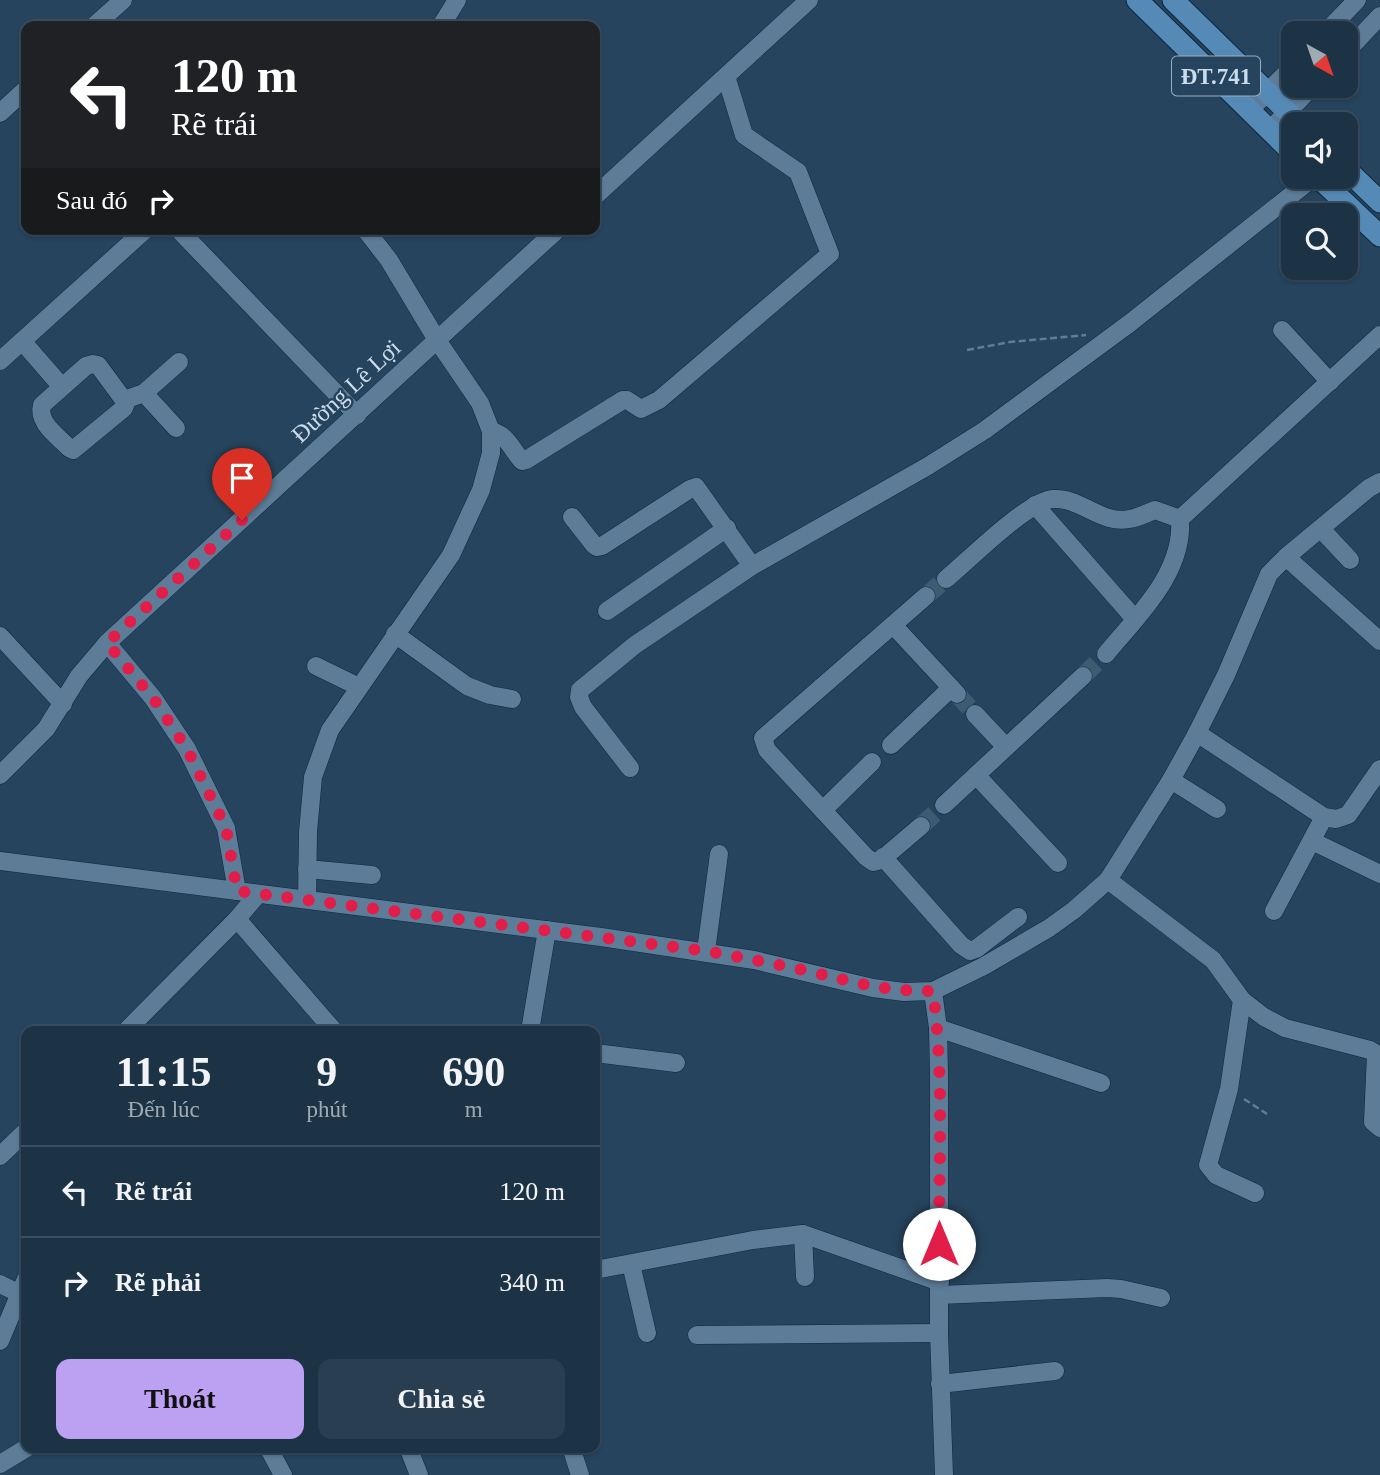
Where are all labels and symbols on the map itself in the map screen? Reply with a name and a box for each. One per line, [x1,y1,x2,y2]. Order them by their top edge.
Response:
north arrow [1281,21,1358,98]
road number: ĐT.741 [1172,57,1260,96]
street label: Đường Lê Lợi [287,334,406,448]
pin [212,448,272,520]
position arrow [902,1207,976,1281]

